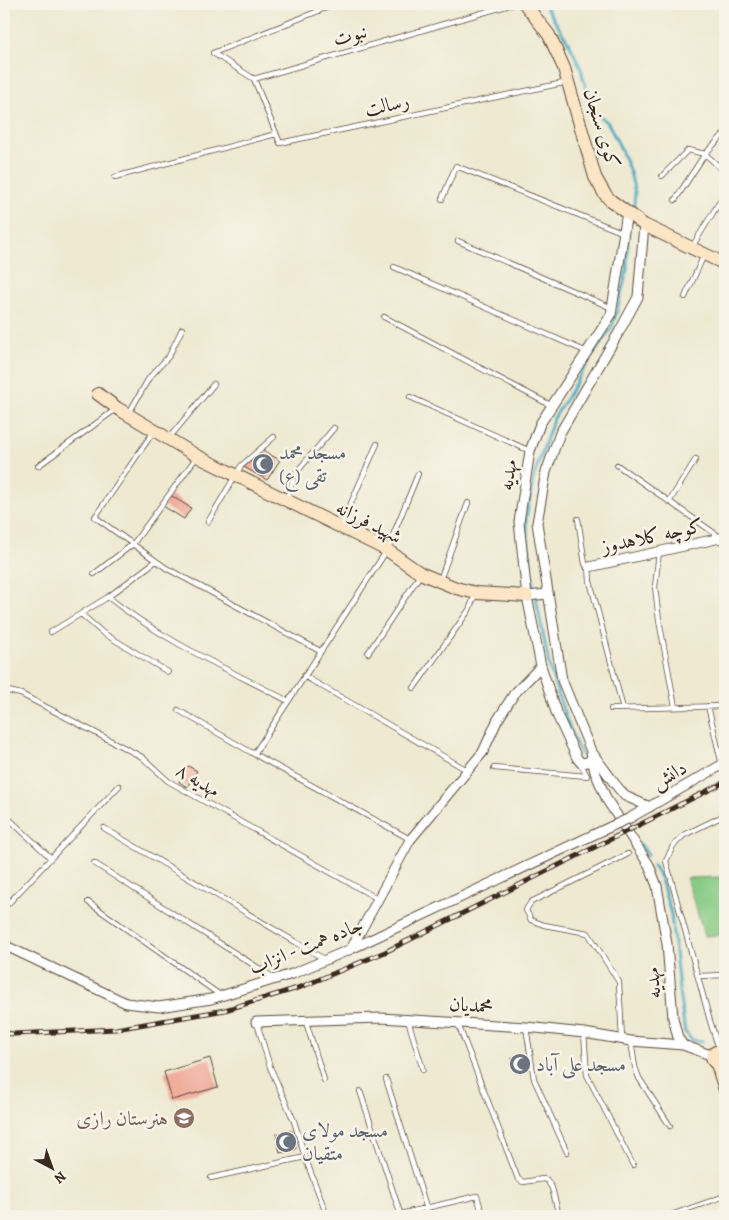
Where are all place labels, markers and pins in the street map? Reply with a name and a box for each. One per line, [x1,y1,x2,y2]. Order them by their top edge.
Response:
place label: مسجد محمد تقی (ع) [279,439,346,493]
mosque icon: مسجد محمد تقی (ع) [251,452,275,476]
place label: مسجد علی آباد [536,1051,626,1079]
mosque icon: مسجد علی آباد [508,1052,532,1076]
place label: هنرستان رازی [76,1105,168,1132]
school or university icon: هنرستان رازی [172,1106,196,1130]
place label: مسجد مولای متقیان [302,1117,388,1167]
mosque icon: مسجد مولای متقیان [274,1130,298,1154]

